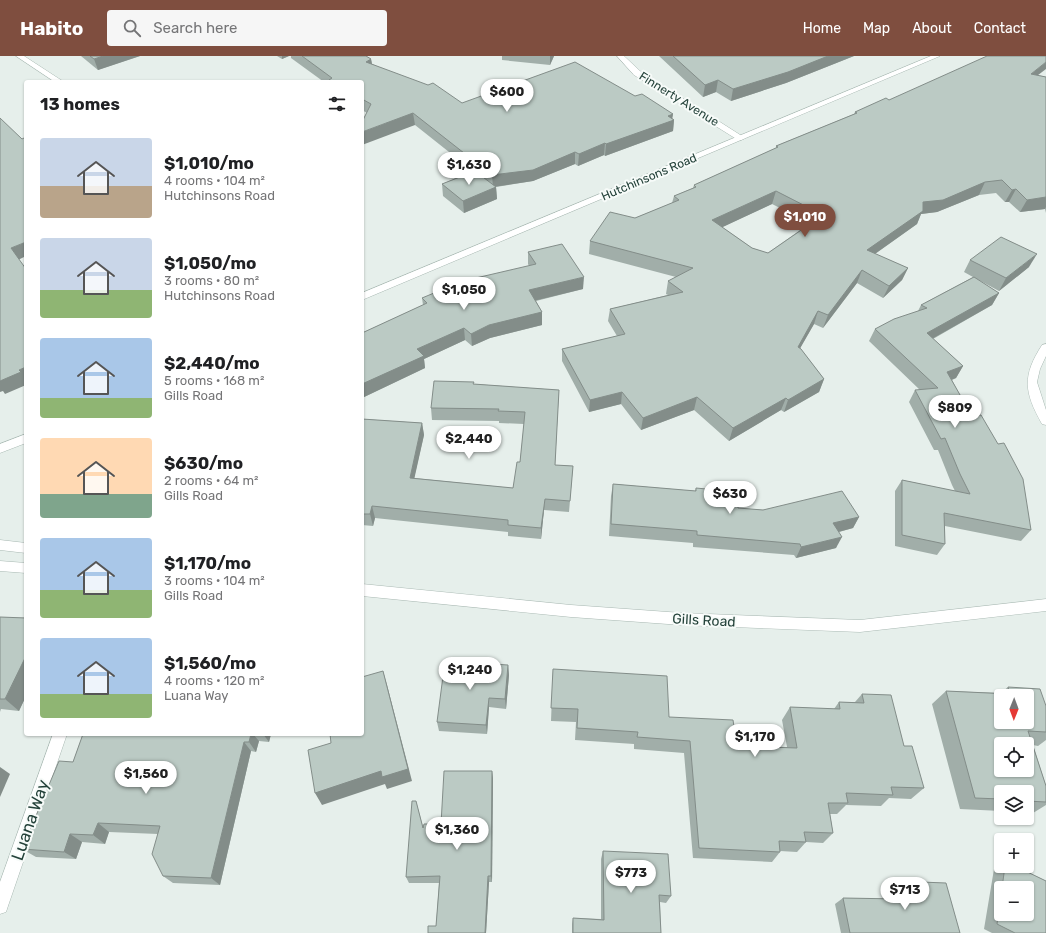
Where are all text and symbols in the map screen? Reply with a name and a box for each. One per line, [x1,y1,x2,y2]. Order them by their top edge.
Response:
search box [107,10,387,46]
text: Habito [20,17,83,40]
icon: search [121,17,143,39]
text: Search here [153,19,237,37]
text: Home [803,20,841,37]
text: Map [863,20,890,37]
text: About [912,20,952,37]
text: Contact [974,20,1026,37]
street label: Finnerty Avenue [637,69,722,129]
pin: $600 [483,79,531,113]
text: $600 [490,84,524,99]
icon: filters [326,93,348,115]
text: 13 homes [40,94,120,114]
street label: Hutchinsons Road [599,151,699,203]
pin: $1,630 [436,152,502,186]
text: $1,010/mo [164,153,254,173]
icon: home [72,154,120,202]
text: $1,630 [447,157,491,172]
text: 4 rooms · 104 m² [164,173,265,188]
text: Hutchinsons Road [164,188,275,203]
pin: $1,010 [772,204,838,238]
text: $1,010 [784,209,826,224]
text: $1,050/mo [164,253,256,273]
icon: home [72,254,120,302]
text: 3 rooms · 80 m² [164,273,259,288]
pin: $1,050 [431,277,497,311]
text: $1,050 [442,282,486,297]
text: Hutchinsons Road [164,288,275,303]
text: $2,440/mo [164,353,260,373]
icon: home [72,354,120,402]
text: 5 rooms · 168 m² [164,373,264,388]
text: Gills Road [164,388,223,403]
pin: $809 [931,395,979,429]
text: $809 [938,400,972,415]
pin: $2,440 [436,426,502,460]
text: $2,440 [445,431,493,446]
text: $630/mo [164,453,243,473]
icon: home [72,454,120,502]
text: 2 rooms · 64 m² [164,473,259,488]
pin: $630 [706,481,754,515]
text: $630 [713,486,747,501]
text: Gills Road [164,488,223,503]
text: $1,170/mo [164,553,251,573]
icon: home [72,554,120,602]
text: 3 rooms · 104 m² [164,573,265,588]
text: Gills Road [164,588,223,603]
street label: Gills Road [672,610,736,631]
text: $1,560/mo [164,653,256,673]
icon: home [72,654,120,702]
pin: $1,240 [437,657,503,691]
text: $1,240 [448,662,492,677]
text: 4 rooms · 120 m² [164,673,264,688]
text: Luana Way [164,688,228,703]
north arrow [994,689,1034,729]
map controls [994,689,1034,921]
pin: $1,170 [722,724,788,758]
text: $1,170 [735,729,775,744]
button: locate [994,737,1034,777]
pin: $1,560 [113,761,179,795]
text: $1,560 [124,766,168,781]
street label: Luana Way [7,777,53,863]
button: layers [994,785,1034,825]
pin: $1,360 [424,817,490,851]
text: $1,360 [435,822,479,837]
button: + [994,833,1034,873]
pin: $773 [607,860,655,894]
text: $773 [615,865,647,880]
pin: $713 [881,877,929,911]
button: − [994,881,1034,921]
text: $713 [889,882,921,897]

